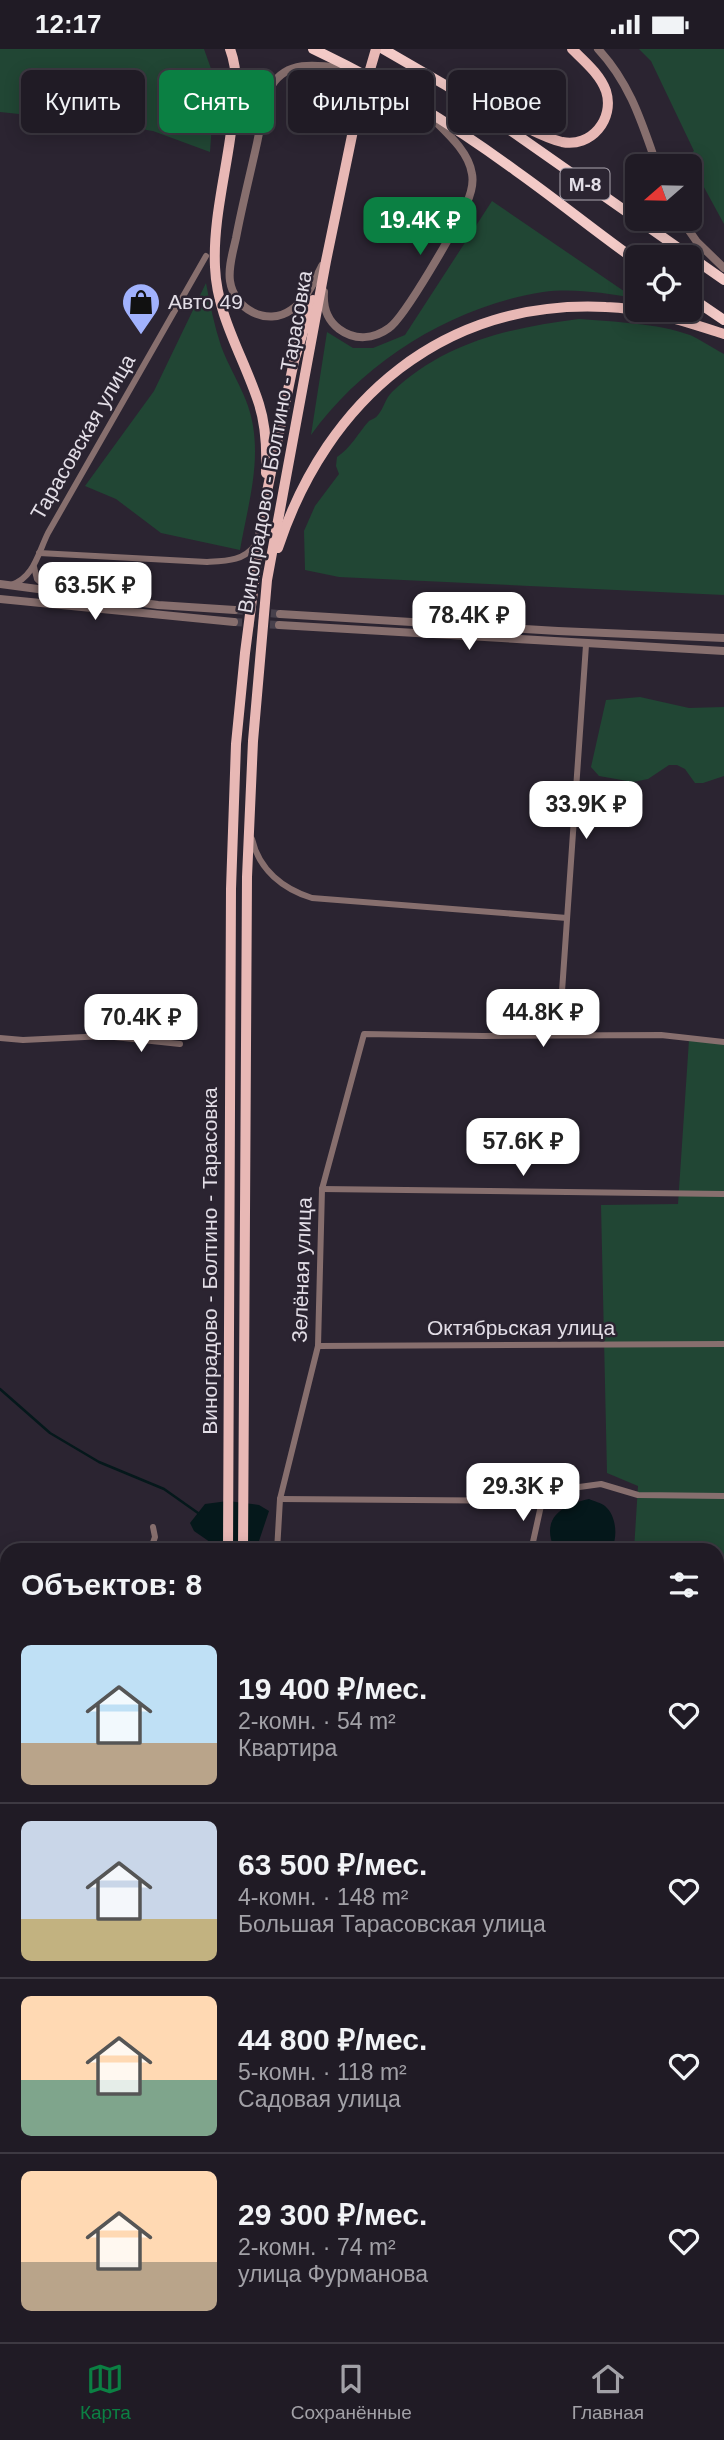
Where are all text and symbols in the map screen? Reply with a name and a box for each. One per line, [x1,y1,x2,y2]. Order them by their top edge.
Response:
text: 12:17 [35,9,102,39]
chip: Купить [21,70,145,133]
chip: Снять [159,70,274,133]
chip: Фильтры [288,70,434,133]
chip: Новое [448,70,566,133]
north arrow [625,154,702,231]
map controls [625,154,702,322]
road number: М-8 [560,168,610,199]
pin: 19.4K ₽ [355,197,485,257]
text: 19.4K ₽ [379,207,461,233]
button: locate [625,245,702,322]
street label: Виноградово - Болтино - Тарасовка [233,268,316,615]
shop icon: Авто 49 [120,281,162,336]
place label: Авто 49 [168,290,243,313]
street label: Тарасовская улица [26,350,139,523]
pin: 63.5K ₽ [30,563,160,622]
text: 63.5K ₽ [54,572,136,598]
pin: 78.4K ₽ [404,593,534,652]
text: 78.4K ₽ [428,602,510,628]
pin: 33.9K ₽ [521,781,651,841]
text: 33.9K ₽ [545,791,627,817]
pin: 44.8K ₽ [478,989,608,1049]
pin: 70.4K ₽ [76,995,206,1054]
text: 44.8K ₽ [502,999,584,1025]
text: 70.4K ₽ [100,1004,182,1030]
street label: Виноградово - Болтино - Тарасовка [198,1087,221,1435]
pin: 57.6K ₽ [458,1119,588,1178]
text: 57.6K ₽ [482,1128,564,1154]
street label: Зелёная улица [287,1196,316,1343]
street label: Октябрьская улица [427,1316,615,1339]
pin: 29.3K ₽ [458,1463,588,1523]
text: 29.3K ₽ [482,1473,564,1499]
icon: filters [665,1566,703,1604]
text: Объектов: 8 [21,1568,202,1601]
text: 19 400 ₽/мес. [238,1672,427,1705]
icon: home [77,1673,161,1757]
icon: heart [665,1696,703,1734]
text: 2-комн. · 54 m² [238,1708,396,1734]
text: Квартира [238,1735,337,1761]
text: 63 500 ₽/мес. [238,1848,427,1881]
icon: home [77,1849,161,1933]
icon: heart [665,1872,703,1910]
text: 4-комн. · 148 m² [238,1884,409,1910]
text: Большая Тарасовская улица [238,1911,546,1937]
text: 44 800 ₽/мес. [238,2023,427,2056]
icon: home [77,2024,161,2108]
icon: heart [665,2047,703,2085]
text: 5-комн. · 118 m² [238,2059,407,2085]
text: Садовая улица [238,2086,401,2112]
text: 29 300 ₽/мес. [238,2198,427,2231]
icon: home [77,2199,161,2283]
icon: heart [665,2222,703,2260]
text: 2-комн. · 74 m² [238,2234,396,2260]
text: улица Фурманова [238,2261,428,2287]
tab: Карта [80,2360,131,2424]
tab: Сохранённые [291,2360,412,2424]
tab: Главная [572,2360,644,2424]

